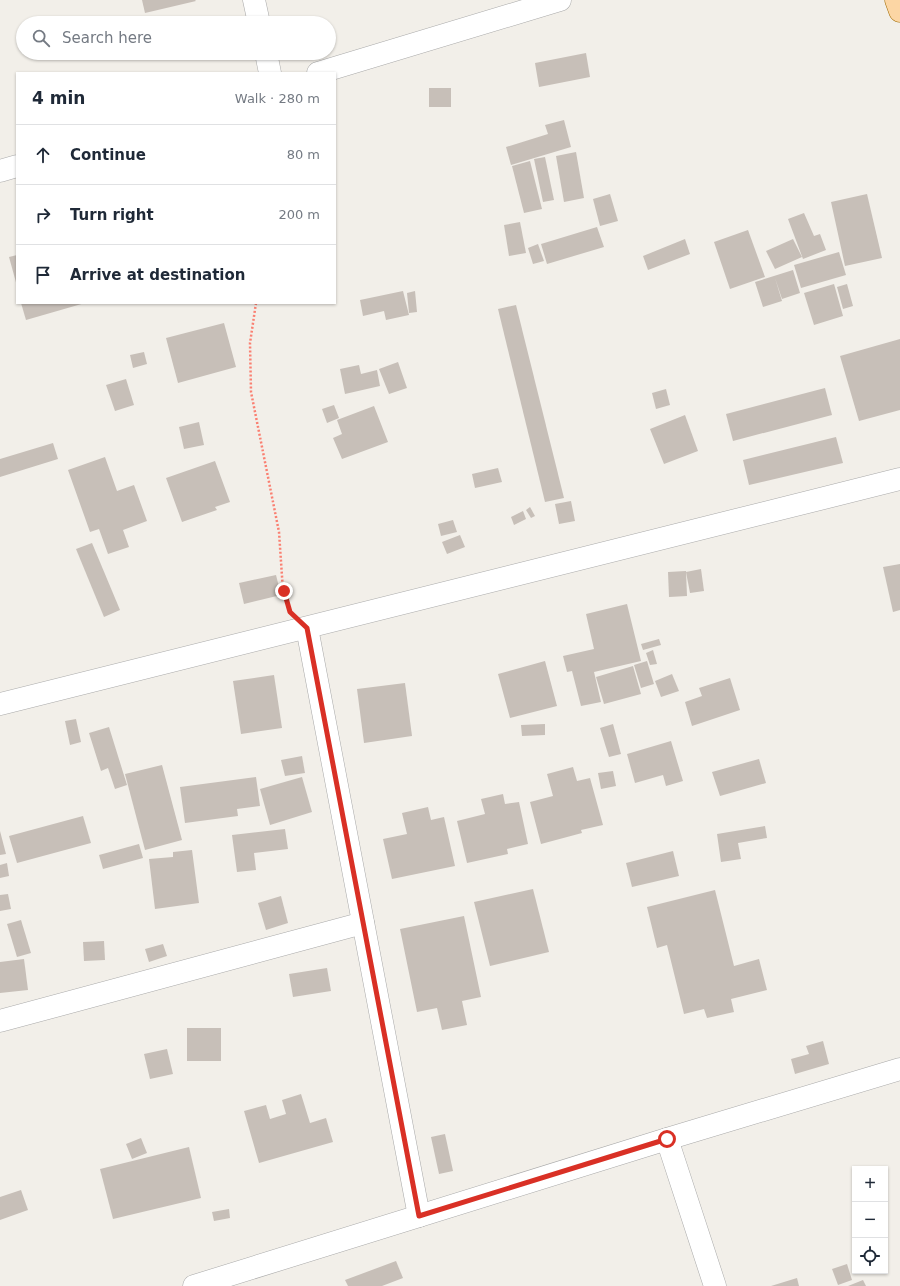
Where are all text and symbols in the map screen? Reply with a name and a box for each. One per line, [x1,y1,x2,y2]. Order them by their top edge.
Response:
search box [16,16,336,60]
icon: search [30,27,52,49]
text: Search here [62,29,152,47]
text: 4 min [32,88,85,108]
text: Walk · 280 m [235,91,320,106]
icon: ahead [32,144,54,166]
text: Continue [70,146,146,164]
text: 80 m [287,147,320,162]
icon: right [32,204,54,226]
text: Turn right [70,206,154,224]
text: 200 m [278,207,320,222]
icon: arrive [32,264,54,286]
text: Arrive at destination [70,266,245,284]
route end [275,582,293,600]
route start [658,1130,676,1148]
map controls [852,1166,888,1274]
button: + [852,1166,888,1202]
button: − [852,1202,888,1238]
button: locate [852,1238,888,1274]

